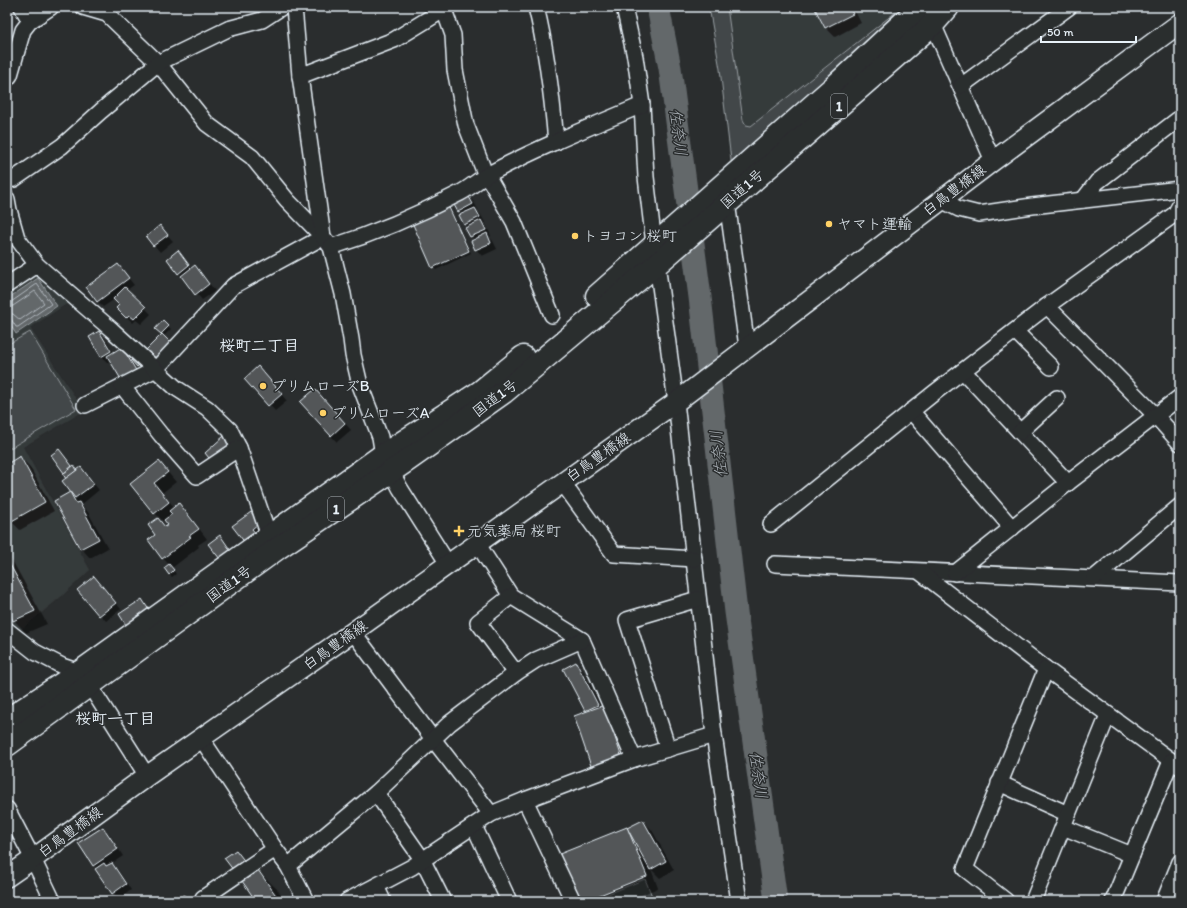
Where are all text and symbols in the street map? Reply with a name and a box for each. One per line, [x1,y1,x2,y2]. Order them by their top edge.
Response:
scale bar [1041,18,1136,44]
text: 50 m [1047,25,1073,39]
road number: 1 [831,94,847,118]
water label: 佐奈川 [666,107,691,157]
street label: 白鳥豊橋線 [919,160,989,220]
street label: 国道1号 [716,165,768,213]
place label: ヤマト運輸 [837,215,912,233]
marker: ヤマト運輸 [824,219,834,229]
place label: トヨコン 桜町 [583,227,677,245]
marker: トヨコン 桜町 [570,231,580,241]
district label: 桜町二丁目 [219,336,299,355]
street label: 国道1号 [469,375,521,421]
place label: プリムローズB [271,377,370,395]
marker: プリムローズB [258,381,268,391]
place label: プリムローズA [331,404,430,422]
marker: プリムローズA [318,408,328,418]
street label: 白鳥豊橋線 [562,428,634,486]
water label: 佐奈川 [706,429,731,479]
road number: 1 [328,497,344,521]
place label: 元気薬局 桜町 [467,522,561,540]
marker: 元気薬局 桜町 [454,526,464,536]
street label: 国道1号 [203,561,255,607]
street label: 白鳥豊橋線 [299,616,371,674]
district label: 桜町一丁目 [75,709,155,728]
water label: 佐奈川 [746,750,771,800]
street label: 白鳥豊橋線 [34,803,106,861]

